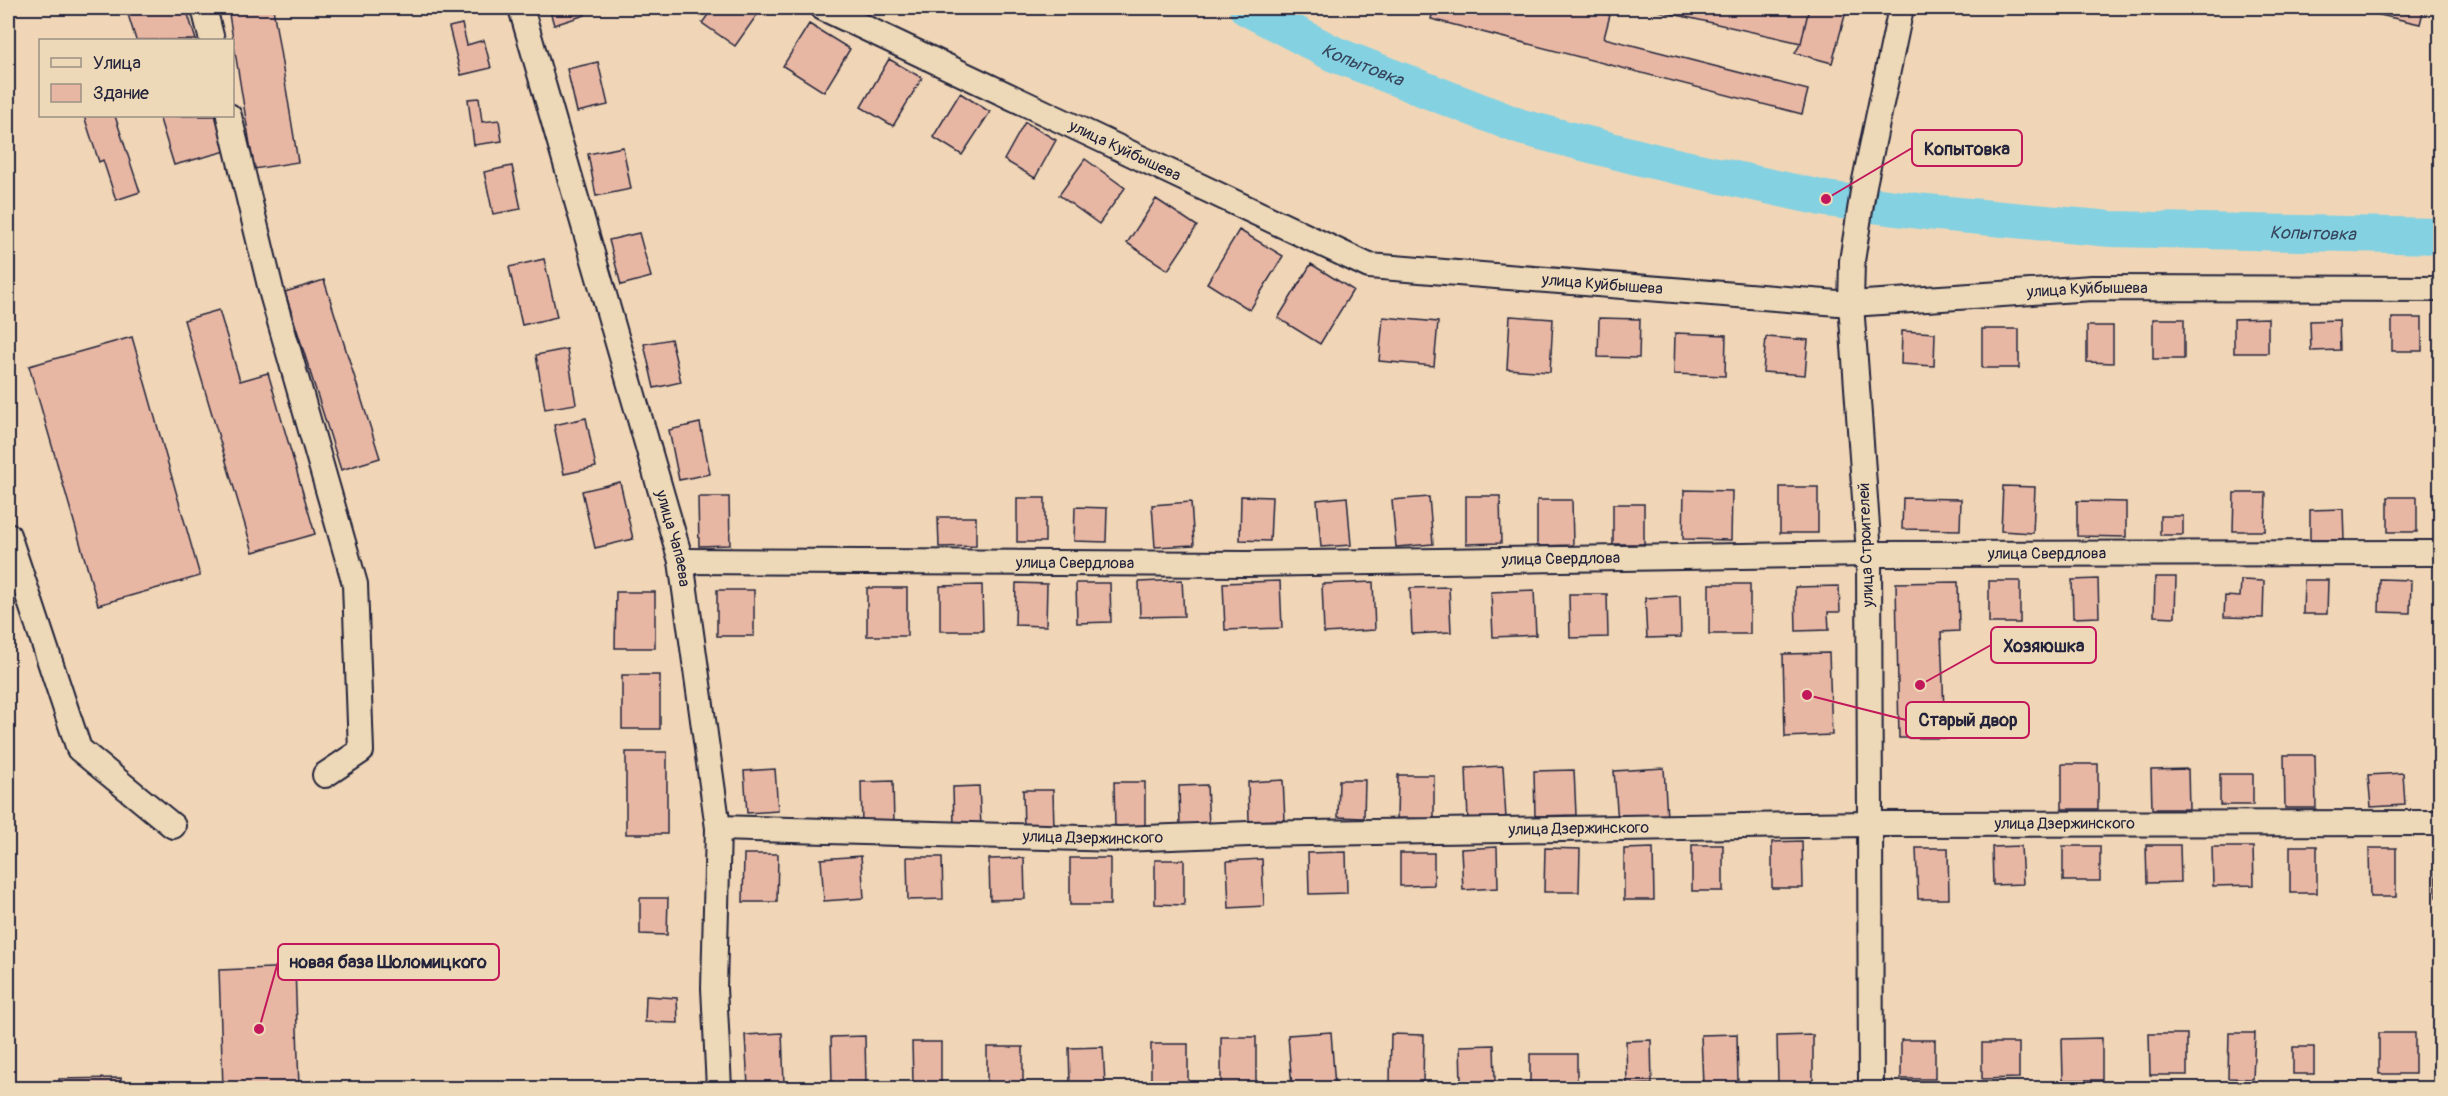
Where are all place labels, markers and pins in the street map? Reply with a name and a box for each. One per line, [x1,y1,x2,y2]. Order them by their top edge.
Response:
callout: Копытовка [1912,130,2022,166]
callout: Хозяюшка [1991,627,2096,663]
callout: Старый двор [1906,702,2029,738]
callout: новая база Шоломицкого [278,944,499,980]

